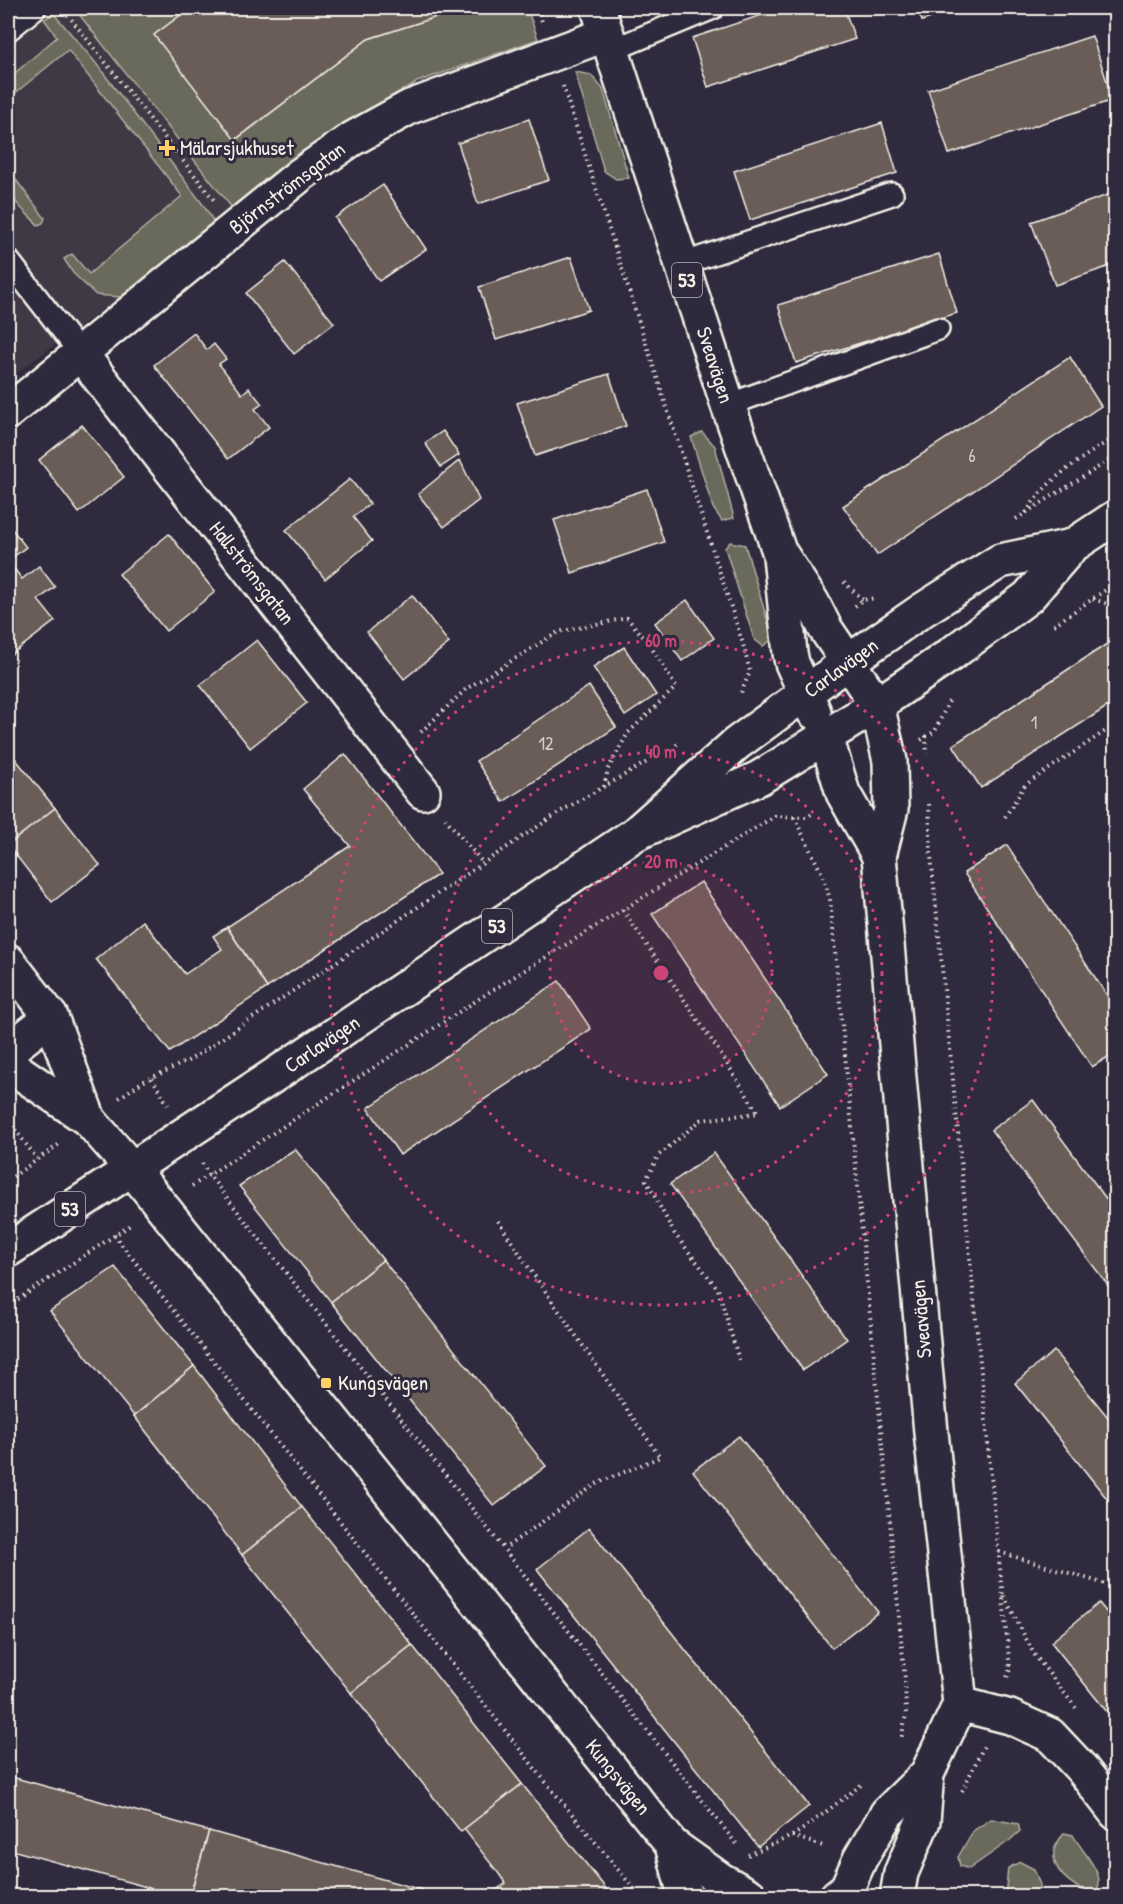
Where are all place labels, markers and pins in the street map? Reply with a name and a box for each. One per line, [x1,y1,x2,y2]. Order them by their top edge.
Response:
place label: Mälarsjukhuset [180,133,294,162]
marker: Mälarsjukhuset [158,139,176,157]
centre of rings [651,963,671,983]
place label: Kungsvägen [338,1368,428,1397]
marker: Kungsvägen [319,1376,333,1390]

